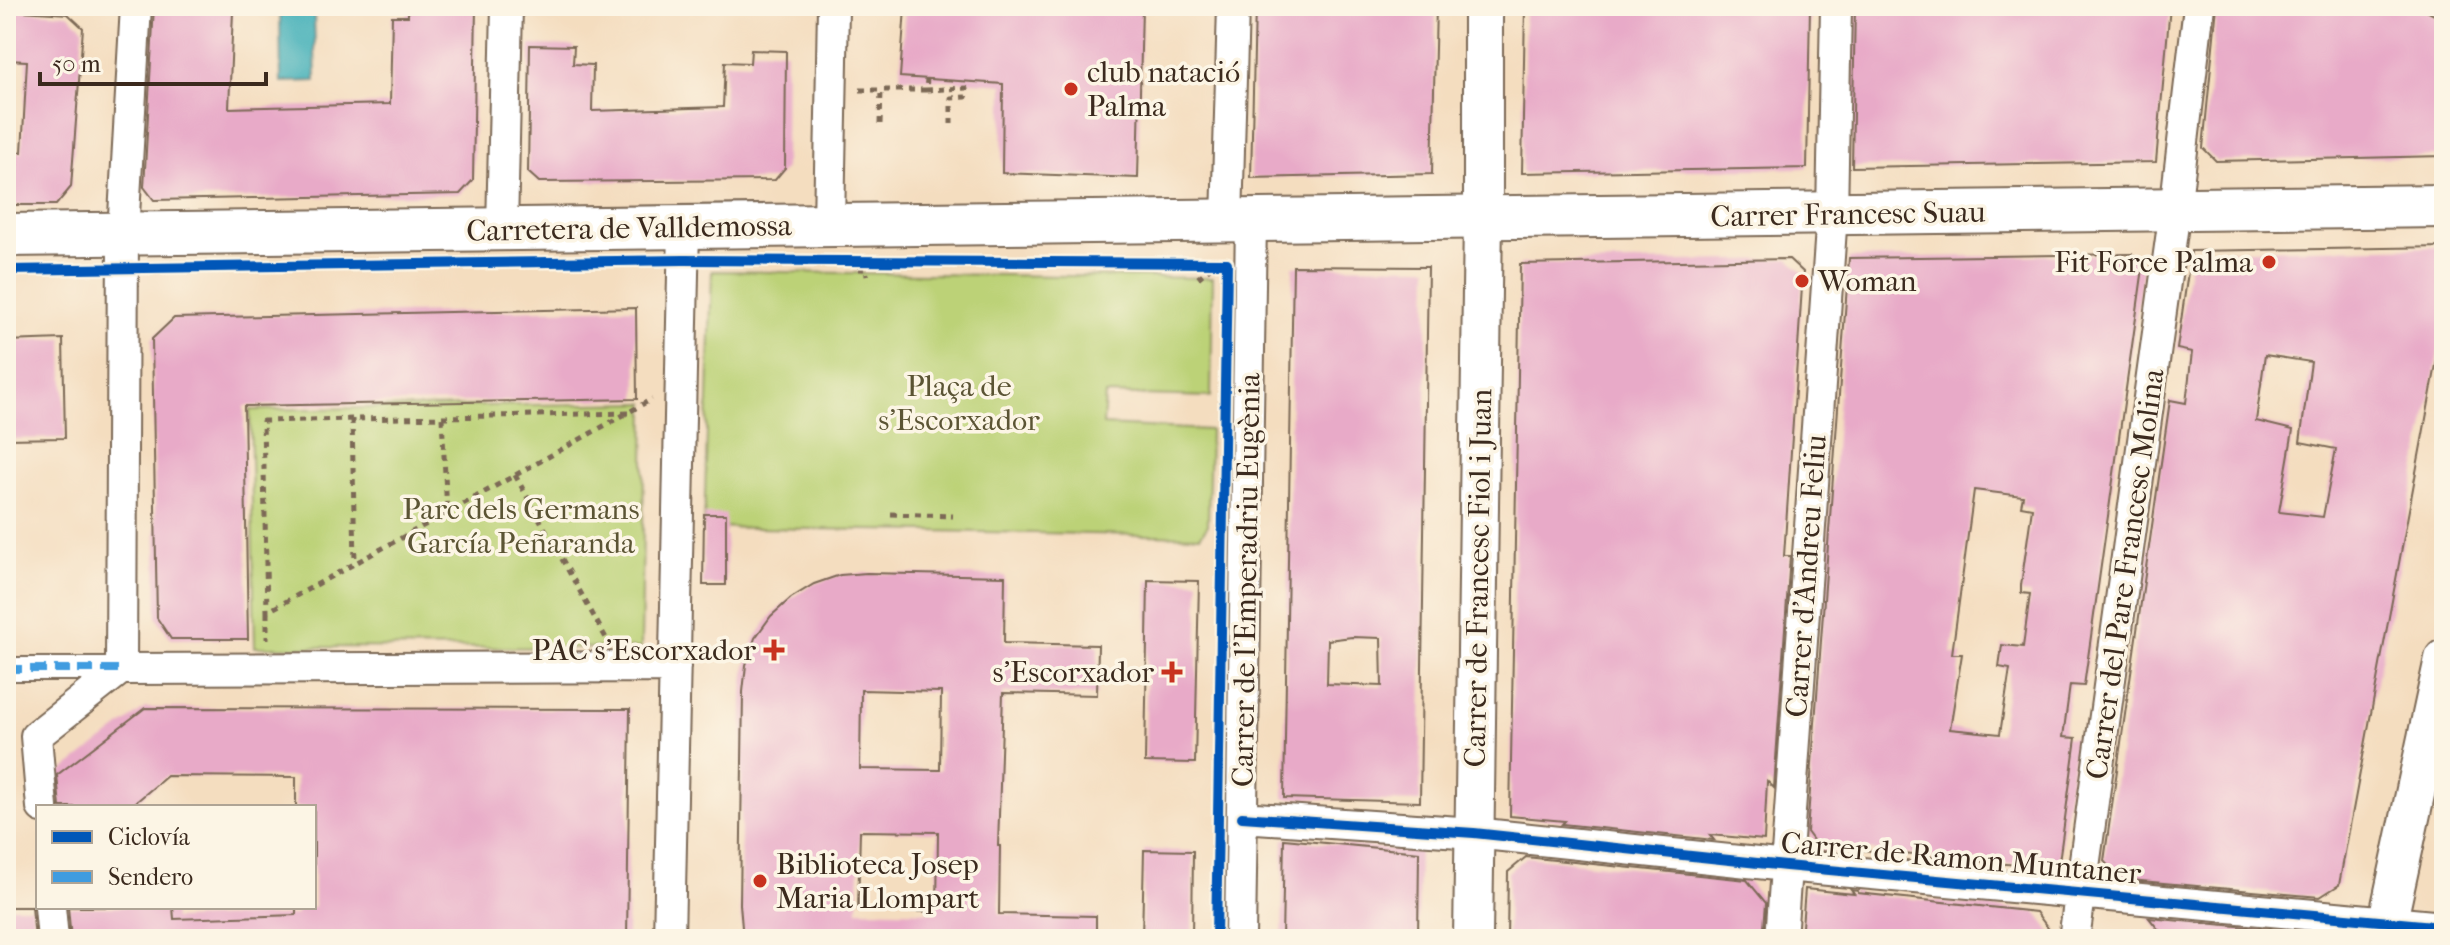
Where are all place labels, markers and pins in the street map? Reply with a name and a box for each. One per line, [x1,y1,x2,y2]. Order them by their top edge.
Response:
place label: club natació Palma [1087,55,1240,124]
marker: club natació Palma [1062,80,1080,98]
place label: Fit Force Palma [2054,245,2254,280]
marker: Fit Force Palma [2260,253,2278,271]
place label: Woman [1817,264,1917,299]
marker: Woman [1793,272,1811,290]
place label: PAC s'Escorxador [532,633,756,668]
marker: PAC s'Escorxador [763,639,785,661]
place label: s'Escorxador [993,655,1154,690]
marker: s'Escorxador [1161,661,1183,683]
place label: Biblioteca Josep Maria Llompart [776,847,979,916]
marker: Biblioteca Josep Maria Llompart [751,872,769,890]

